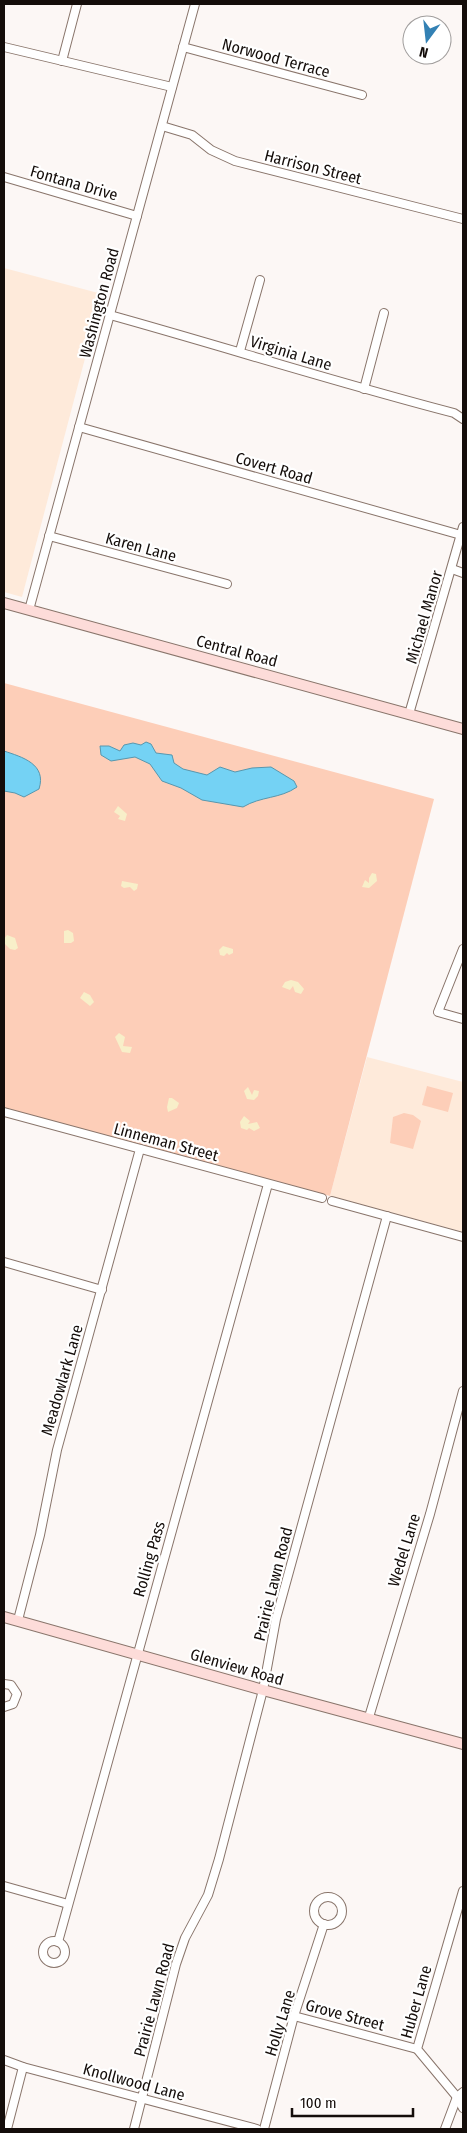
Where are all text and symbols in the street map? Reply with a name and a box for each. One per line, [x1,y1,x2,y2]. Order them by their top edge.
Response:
north arrow [402,15,452,65]
street label: Norwood Terrace [220,34,332,82]
text: N [418,43,430,61]
street label: Harrison Street [262,146,364,188]
street label: Fontana Drive [28,161,120,205]
street label: Washington Road [75,246,123,360]
street label: Virginia Lane [248,332,334,374]
street label: Covert Road [233,448,315,488]
street label: Karen Lane [103,528,179,566]
street label: Michael Manor [402,568,446,666]
street label: Central Road [194,631,280,671]
street label: Linneman Street [112,1119,221,1165]
street label: Meadowlark Lane [37,1322,87,1438]
street label: Wedel Lane [384,1511,424,1589]
street label: Rolling Pass [129,1519,169,1599]
street label: Prairie Lawn Road [250,1525,296,1643]
street label: Glenview Road [188,1645,286,1689]
street label: Prairie Lawn Road [130,1941,178,2059]
street label: Huber Lane [397,1963,435,2041]
street label: Holly Lane [261,1987,299,2059]
street label: Grove Street [304,1995,387,2035]
street label: Knollwood Lane [81,2059,187,2105]
scale bar [292,2086,413,2118]
text: 100 m [300,2094,337,2112]

